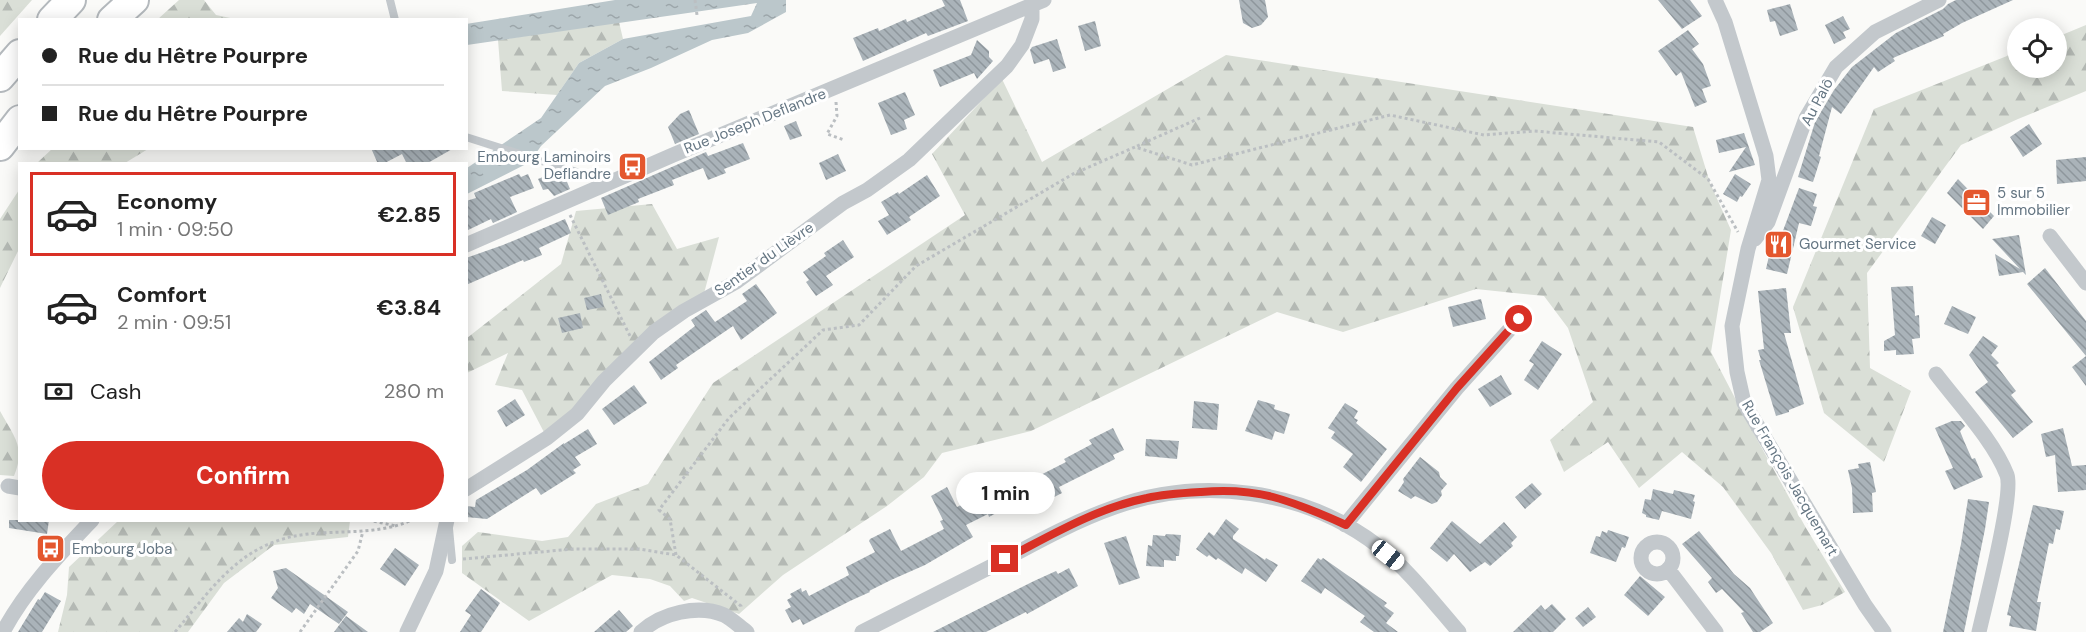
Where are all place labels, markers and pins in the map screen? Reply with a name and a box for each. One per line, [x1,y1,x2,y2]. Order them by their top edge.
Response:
place label: Embourg Laminoirs Deflandre [477,147,611,184]
bus stop icon: Embourg Laminoirs Deflandre [616,150,648,182]
place label: 5 sur 5 Immobilier [1997,183,2071,220]
office icon: 5 sur 5 Immobilier [1960,186,1992,218]
restaurant icon: Gourmet Service [1762,228,1794,260]
place label: Gourmet Service [1799,234,1916,254]
bus stop icon: Embourg Joba [35,533,67,565]
place label: Embourg Joba [72,539,172,559]

